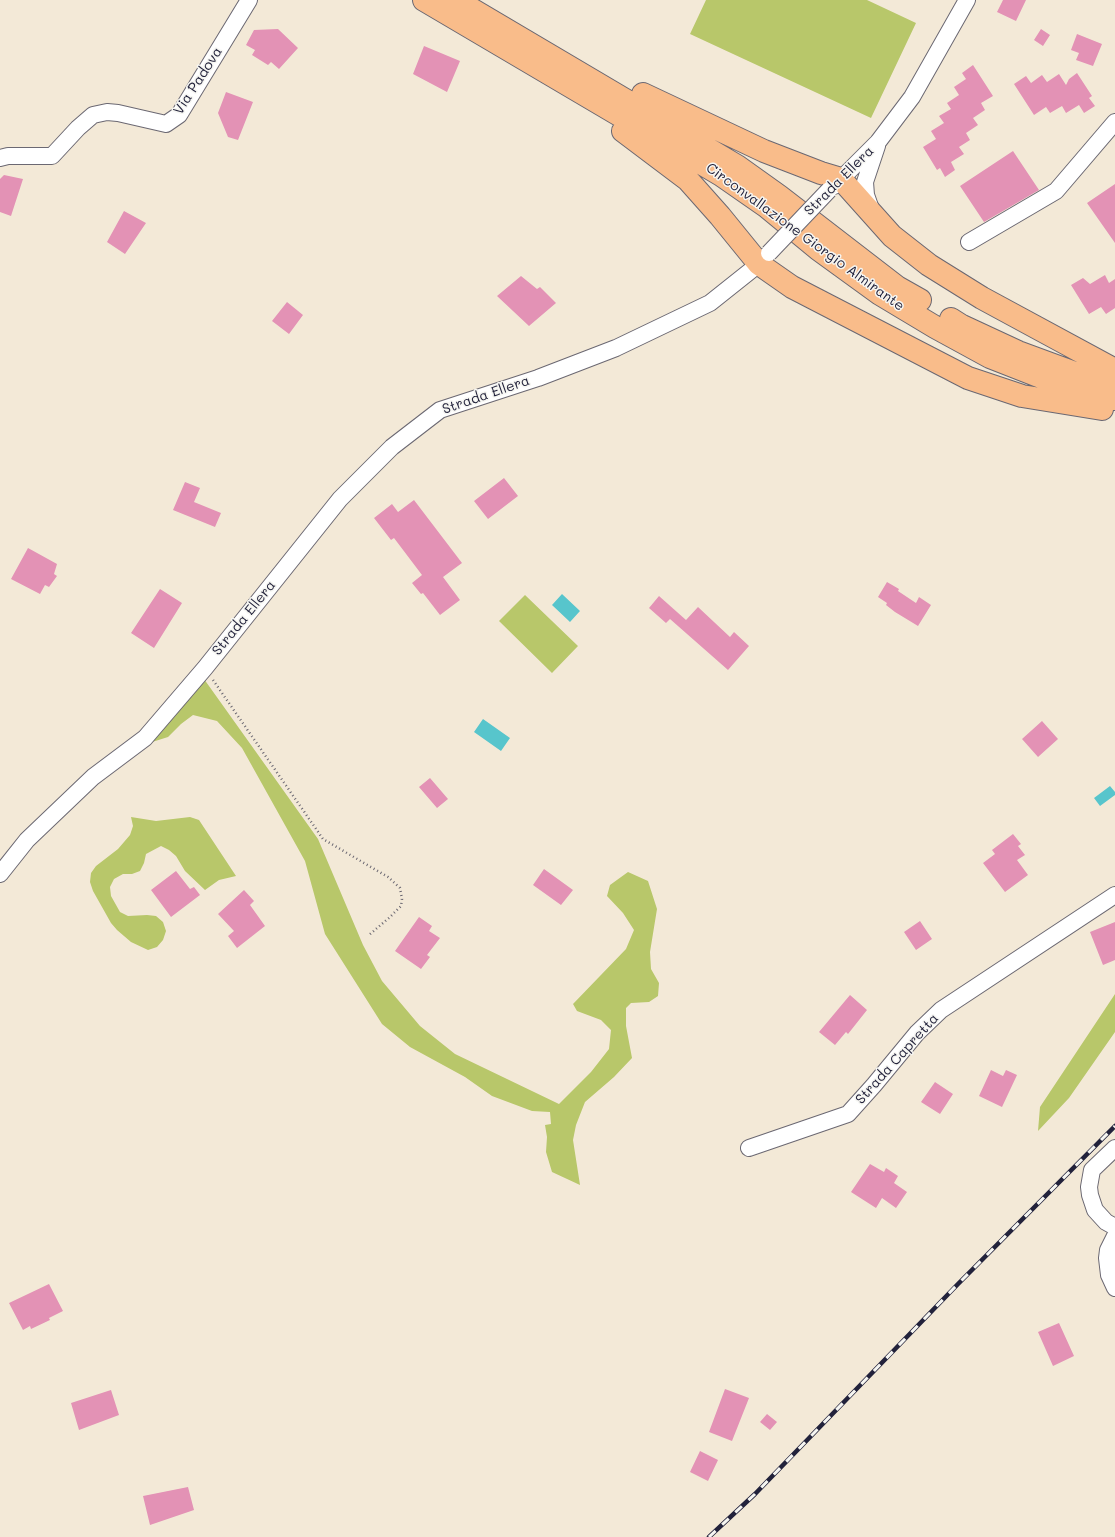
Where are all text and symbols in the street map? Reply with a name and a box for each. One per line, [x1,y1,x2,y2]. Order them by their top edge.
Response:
street label: Via Padova [170,44,226,118]
street label: Strada Ellera [801,143,877,219]
street label: Circonvallazione Giorgio Almirante [703,159,907,315]
street label: Strada Ellera [440,372,532,418]
street label: Strada Ellera [209,577,279,659]
street label: Strada Capretta [852,1010,942,1108]

